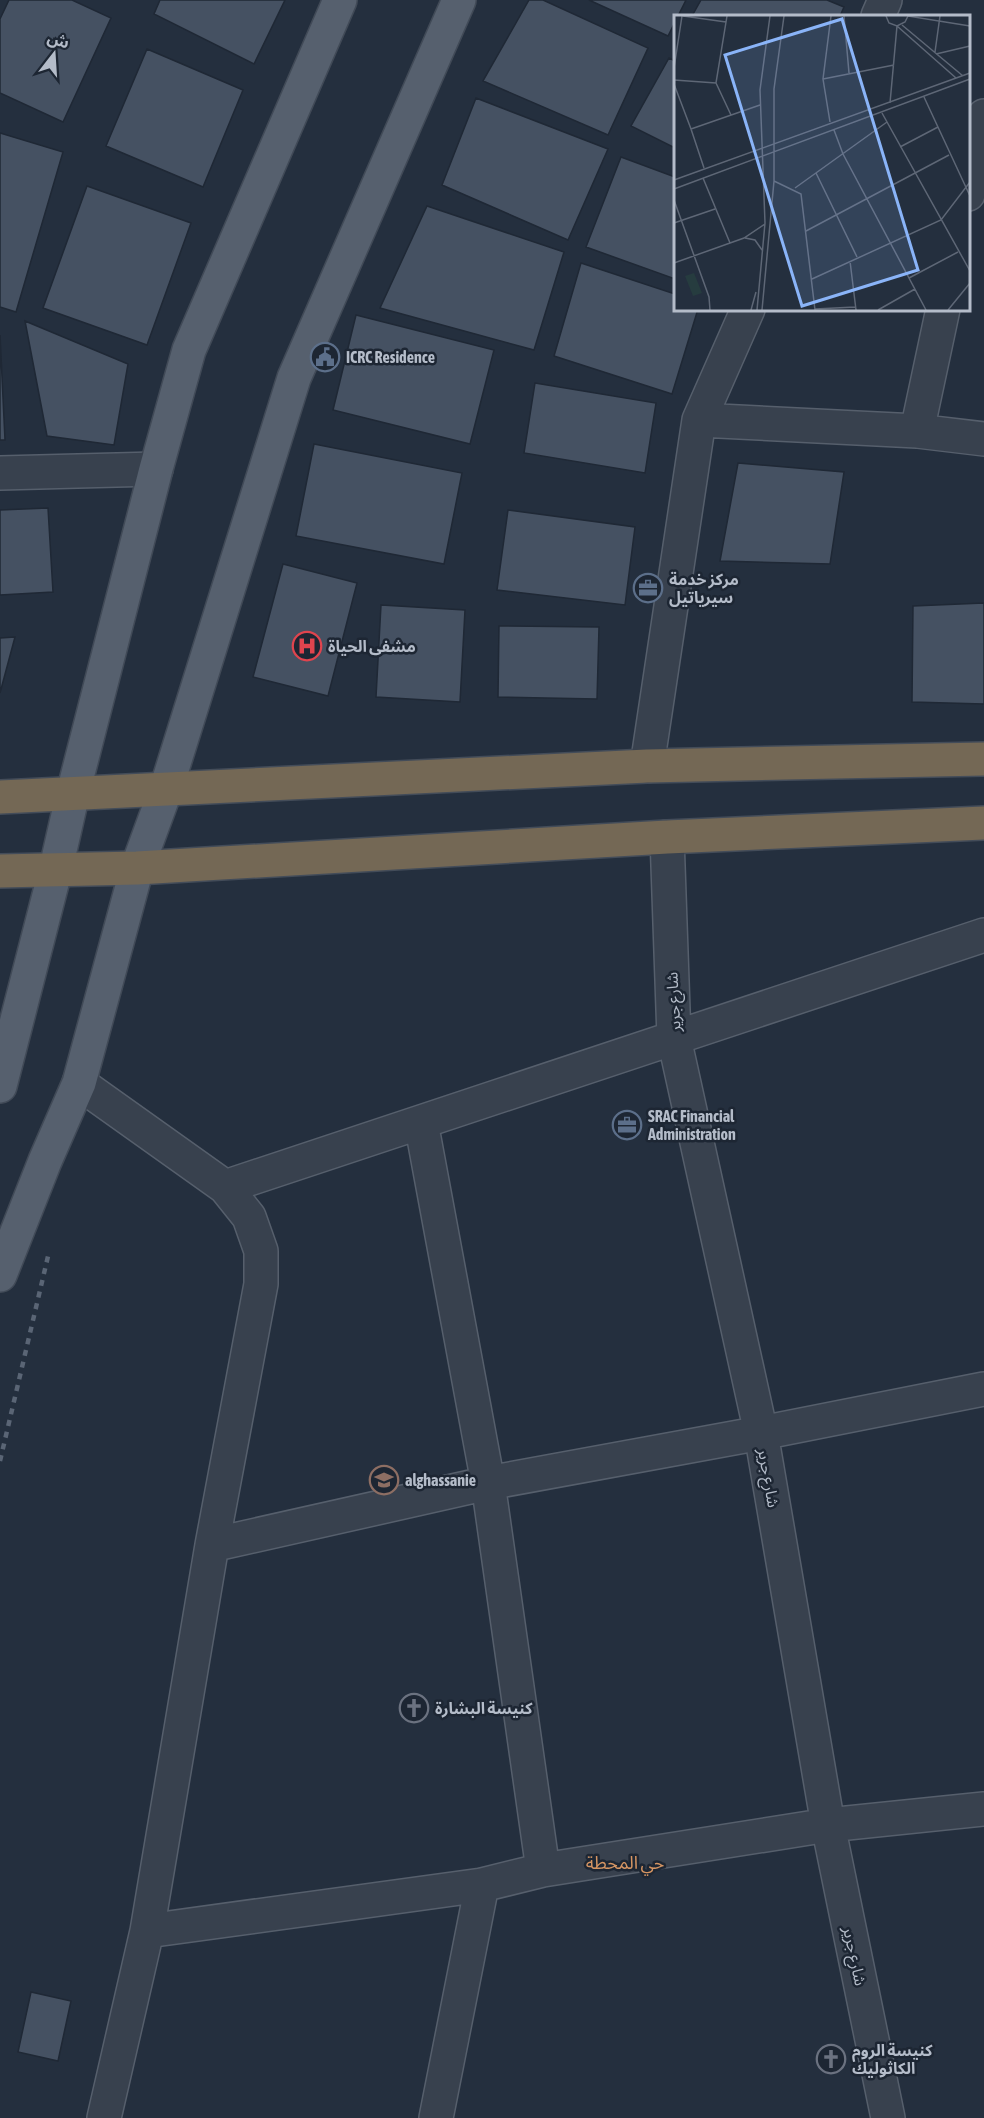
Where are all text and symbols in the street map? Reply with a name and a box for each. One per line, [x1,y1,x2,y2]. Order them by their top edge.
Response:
inset map [674,15,969,310]
north arrow [24,24,84,84]
text: ش [45,28,72,52]
public building icon: ICRC Residence [309,341,341,373]
place label: ICRC Residence [346,348,435,366]
place label: مركز خدمة سيرياتيل [669,570,739,607]
office icon: مركز خدمة سيرياتيل [632,572,664,604]
hospital icon: مشفى الحياة [291,630,323,662]
place label: مشفى الحياة [328,637,416,656]
street label: شارع جرير [662,971,688,1033]
place label: SRAC Financial Administration [647,1107,736,1143]
office icon: SRAC Financial Administration [611,1109,643,1141]
street label: شارع جرير [751,1446,783,1510]
school or university icon: alghassanie [368,1464,400,1496]
place label: alghassanie [405,1471,476,1489]
church icon: كنيسة البشارة [398,1692,430,1724]
place label: كنيسة البشارة [435,1699,533,1718]
district label: حي المحطة [586,1852,664,1876]
street label: شارع جرير [836,1924,870,1988]
place label: كنيسة الروم الكاثوليك [852,2041,933,2078]
church icon: كنيسة الروم الكاثوليك [815,2043,847,2075]

